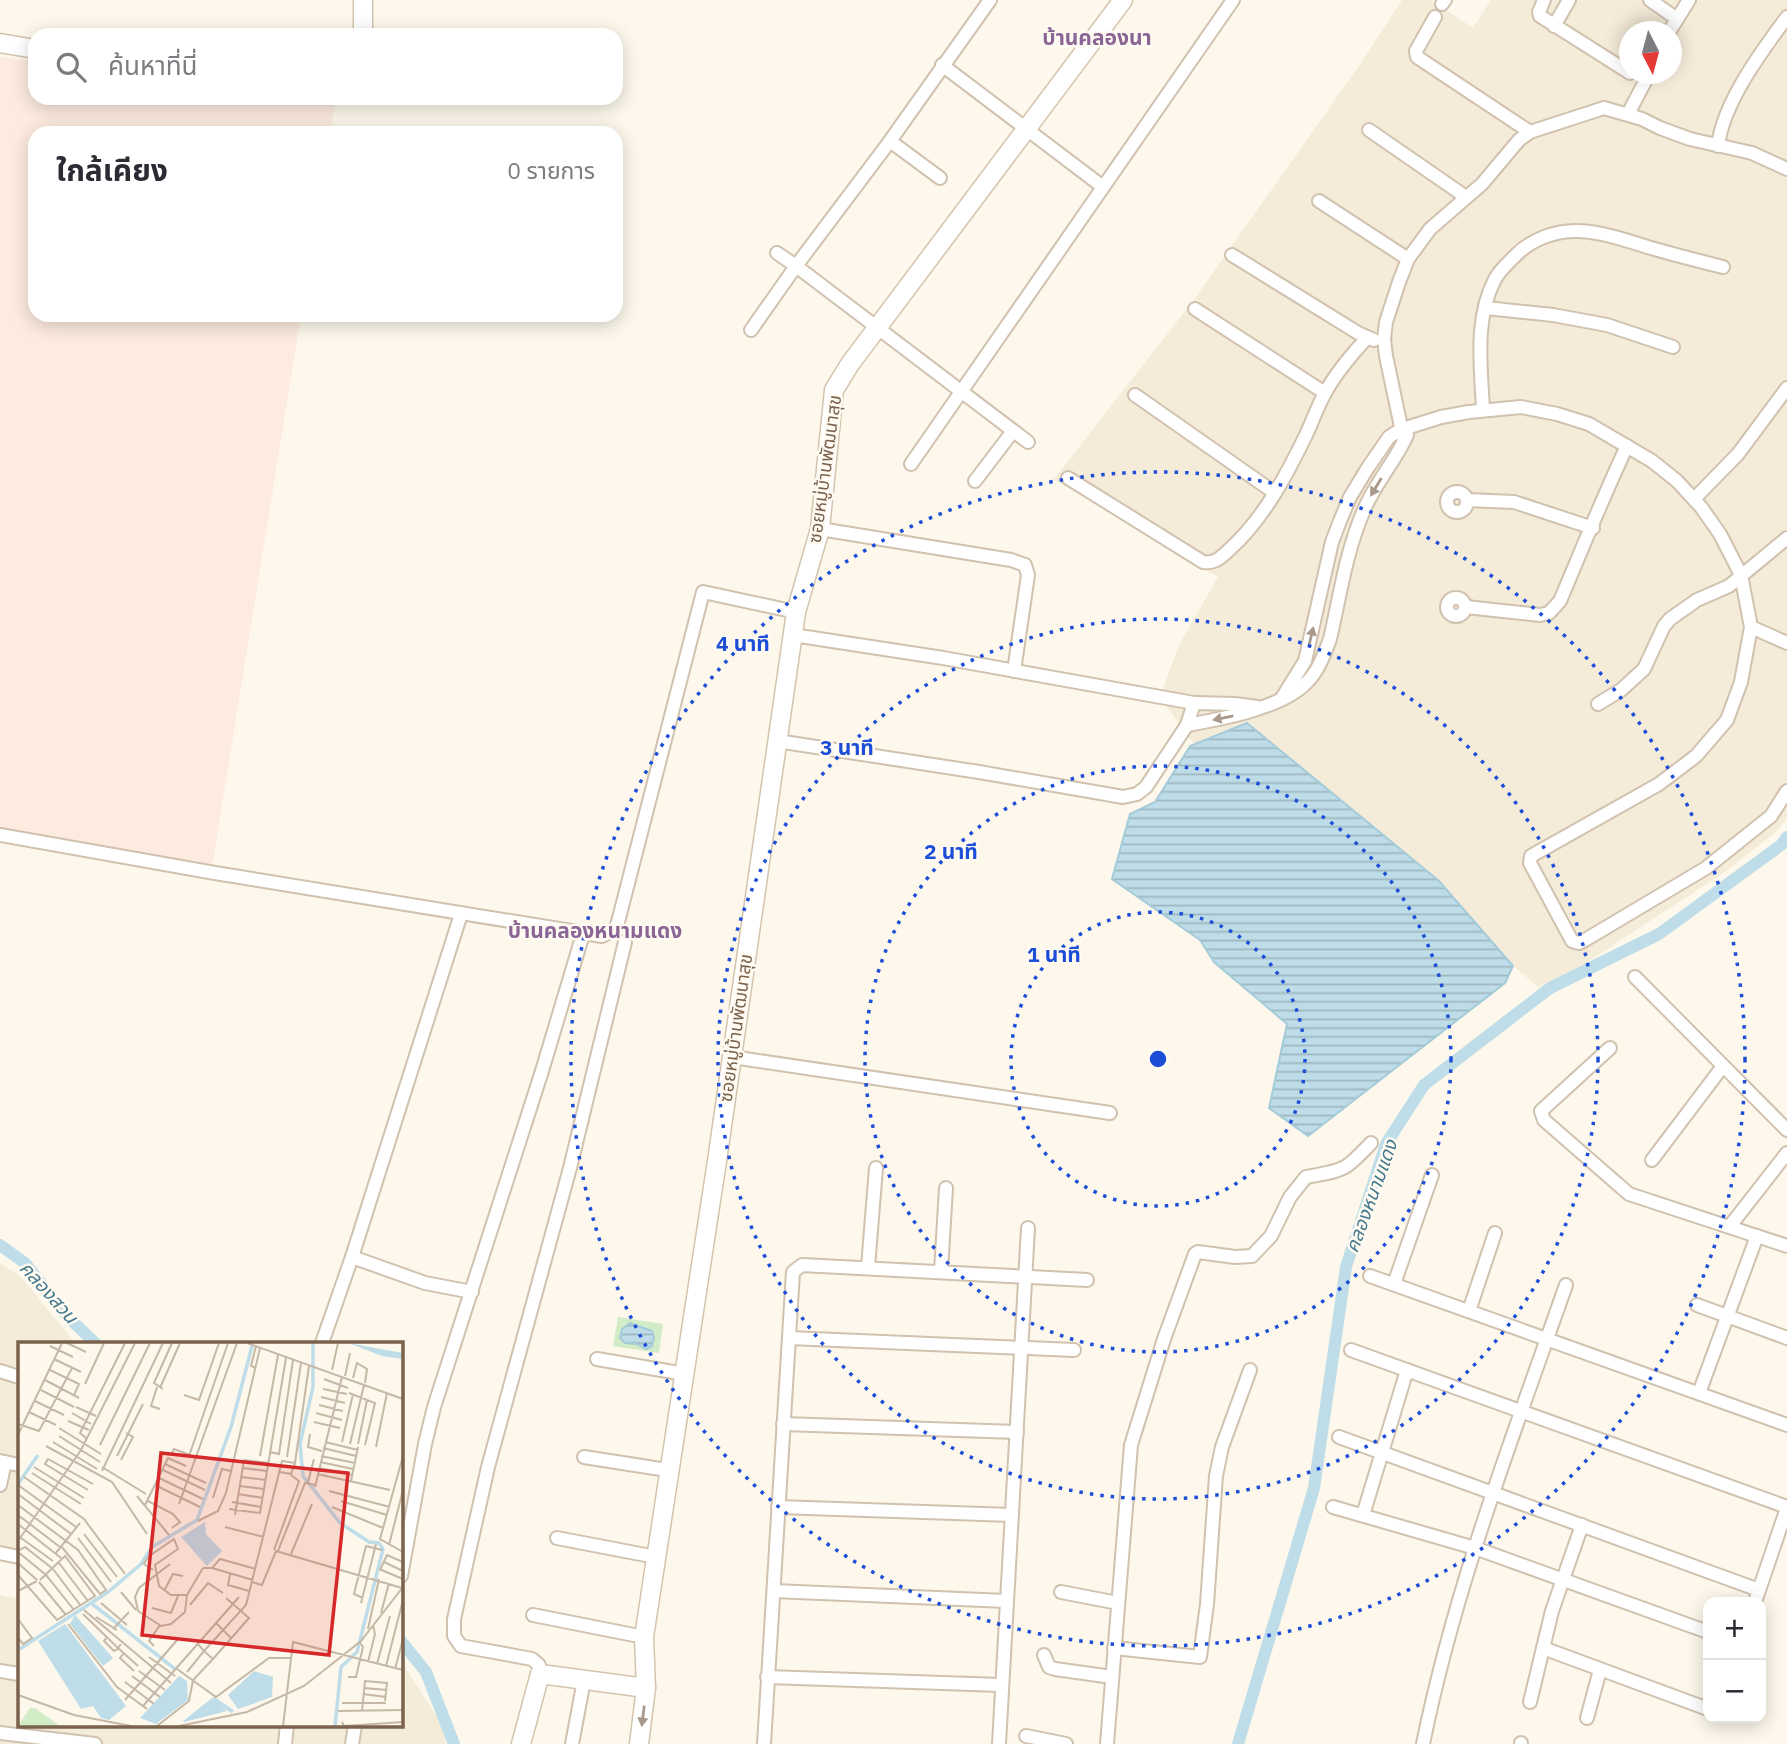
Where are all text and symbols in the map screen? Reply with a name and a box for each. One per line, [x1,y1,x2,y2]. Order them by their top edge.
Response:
north arrow [1619,21,1682,84]
district label: บ้านคลองนา [1042,23,1152,51]
search box [28,28,623,105]
icon: search [52,48,90,86]
text: ค้นหาที่นี่ [108,48,198,82]
text: ใกล้เคียง [56,150,168,189]
text: 0 รายการ [507,155,595,185]
street label: ซอยหมู่บ้านพัฒนาสุข [803,393,847,545]
one-way arrow [1369,478,1382,497]
one-way arrow [1306,626,1317,648]
text: 4 นาที [716,629,770,657]
one-way arrow [1212,713,1234,724]
text: 3 นาที [820,733,874,761]
text: 2 นาที [924,837,978,865]
district label: บ้านคลองหนามแดง [508,916,682,944]
text: 1 นาที [1027,940,1081,968]
street label: ซอยหมู่บ้านพัฒนาสุข [714,952,758,1104]
centre of rings [1146,1047,1170,1071]
water label: คลองหนามแดง [1339,1136,1403,1256]
water label: คลองสวน [15,1256,84,1329]
inset map [18,1342,402,1726]
map controls [1703,1597,1766,1723]
button: + [1703,1597,1766,1660]
button: − [1703,1660,1766,1723]
one-way arrow [637,1705,648,1727]

